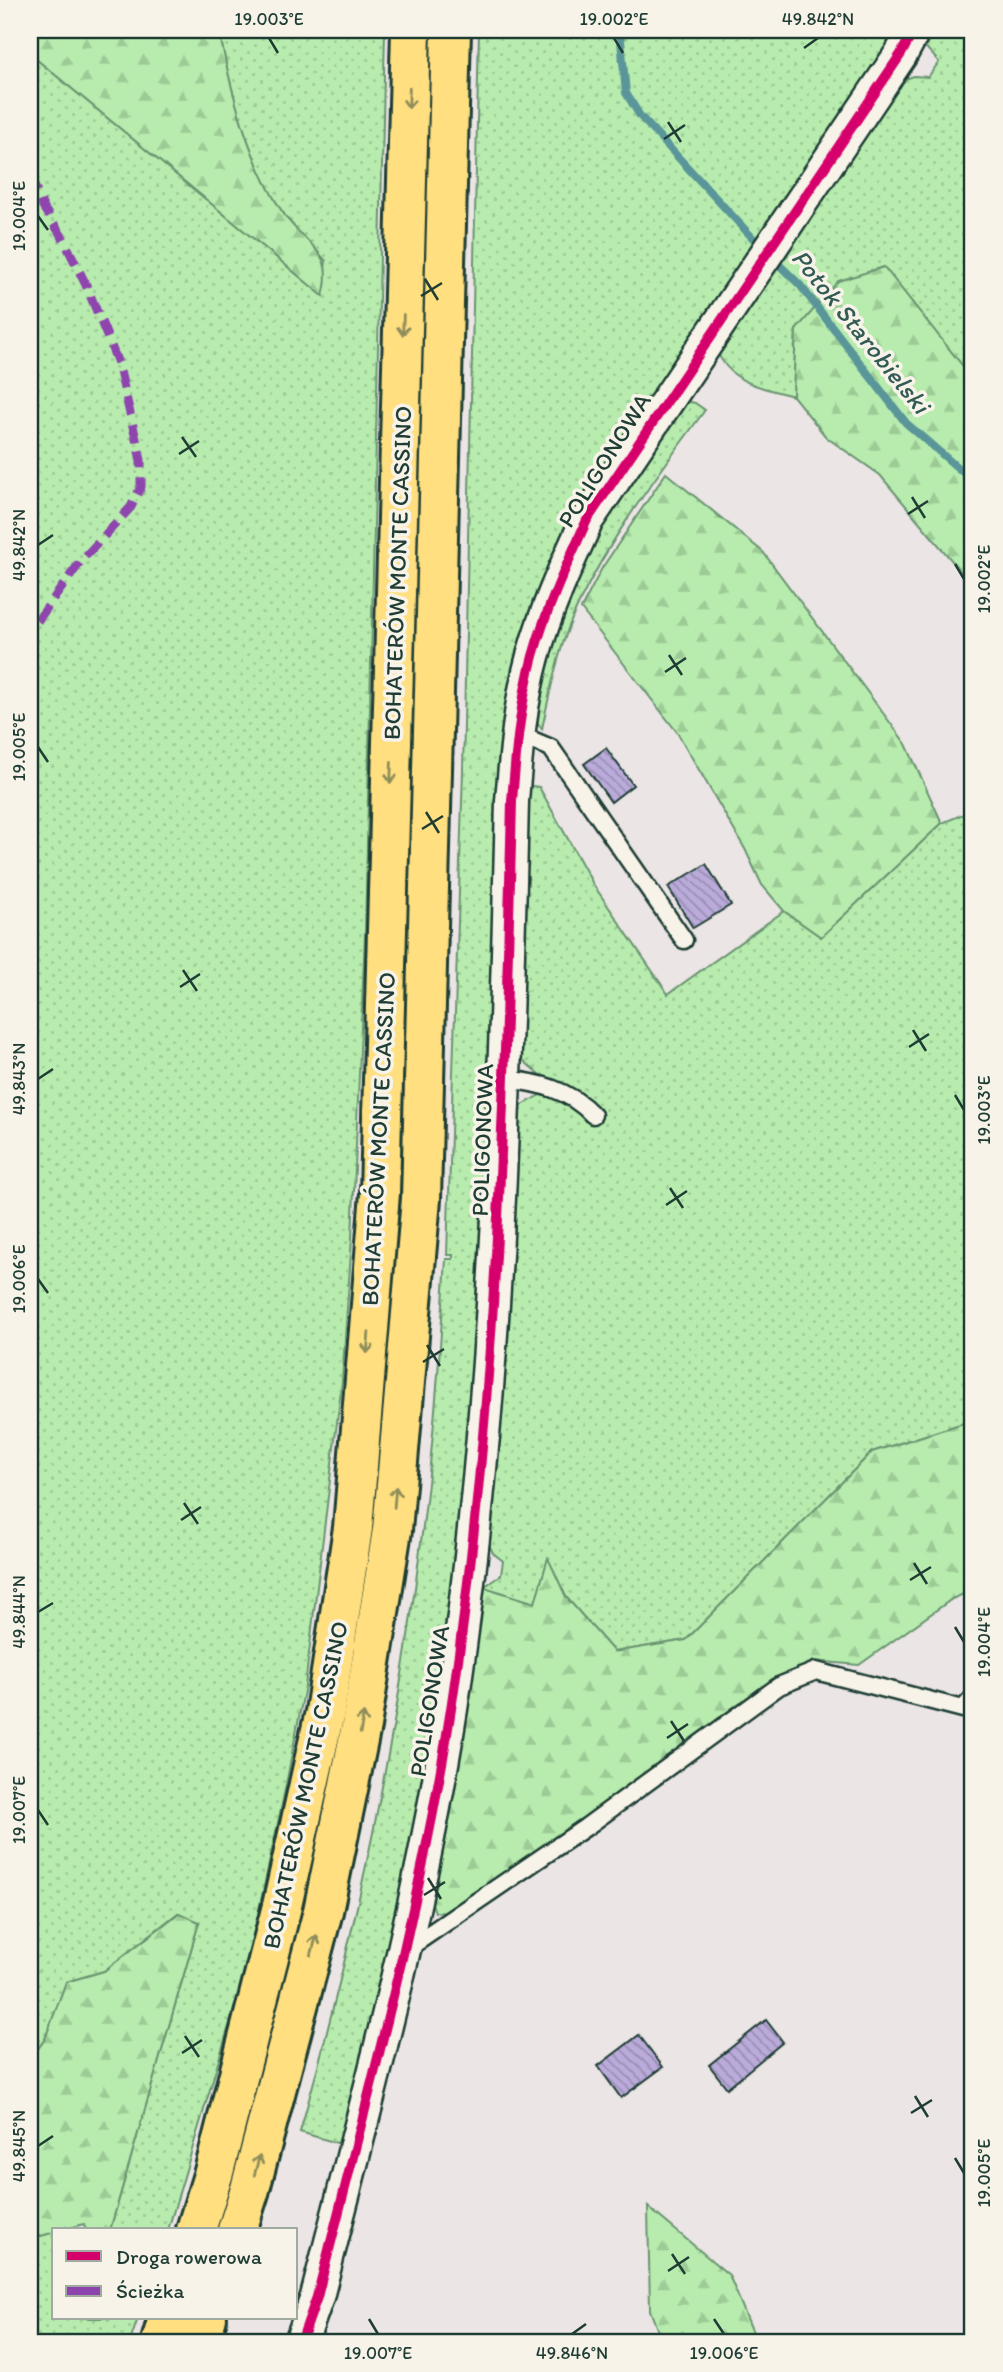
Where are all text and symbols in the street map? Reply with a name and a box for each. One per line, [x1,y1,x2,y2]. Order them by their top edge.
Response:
text: 19.003°E [234,8,304,30]
text: 19.002°E [579,8,649,30]
text: 49.842°N [782,8,854,30]
one-way arrow [402,86,416,109]
text: 19.004°E [8,181,30,251]
water label: Potok Starobielski [785,242,939,422]
one-way arrow [396,314,410,337]
street label: POLIGONOWA [551,388,657,532]
street label: BOHATERÓW MONTE CASSINO [377,405,417,741]
text: 49.842°N [8,509,30,581]
text: 19.002°E [973,544,995,614]
text: 19.005°E [8,712,30,782]
one-way arrow [385,761,398,784]
street label: BOHATERÓW MONTE CASSINO [355,971,401,1307]
text: 49.843°N [8,1043,30,1115]
street label: POLIGONOWA [465,1063,499,1217]
text: 19.003°E [973,1075,995,1145]
text: 19.006°E [8,1244,30,1314]
one-way arrow [361,1331,374,1354]
one-way arrow [389,1487,402,1509]
text: 49.844°N [8,1575,30,1649]
text: 19.004°E [973,1607,995,1677]
street label: BOHATERÓW MONTE CASSINO [256,1618,354,1952]
street label: POLIGONOWA [403,1623,455,1779]
one-way arrow [356,1712,369,1734]
text: 19.007°E [8,1776,30,1844]
one-way arrow [309,1934,322,1956]
text: 49.845°N [8,2110,30,2182]
text: 19.005°E [973,2138,995,2208]
one-way arrow [251,2154,264,2177]
legend [52,2228,298,2320]
text: Droga rowerowa [116,2244,262,2269]
text: Ścieżka [116,2278,184,2303]
text: 19.007°E [344,2342,412,2364]
text: 49.846°N [536,2342,608,2364]
text: 19.006°E [689,2342,759,2364]

